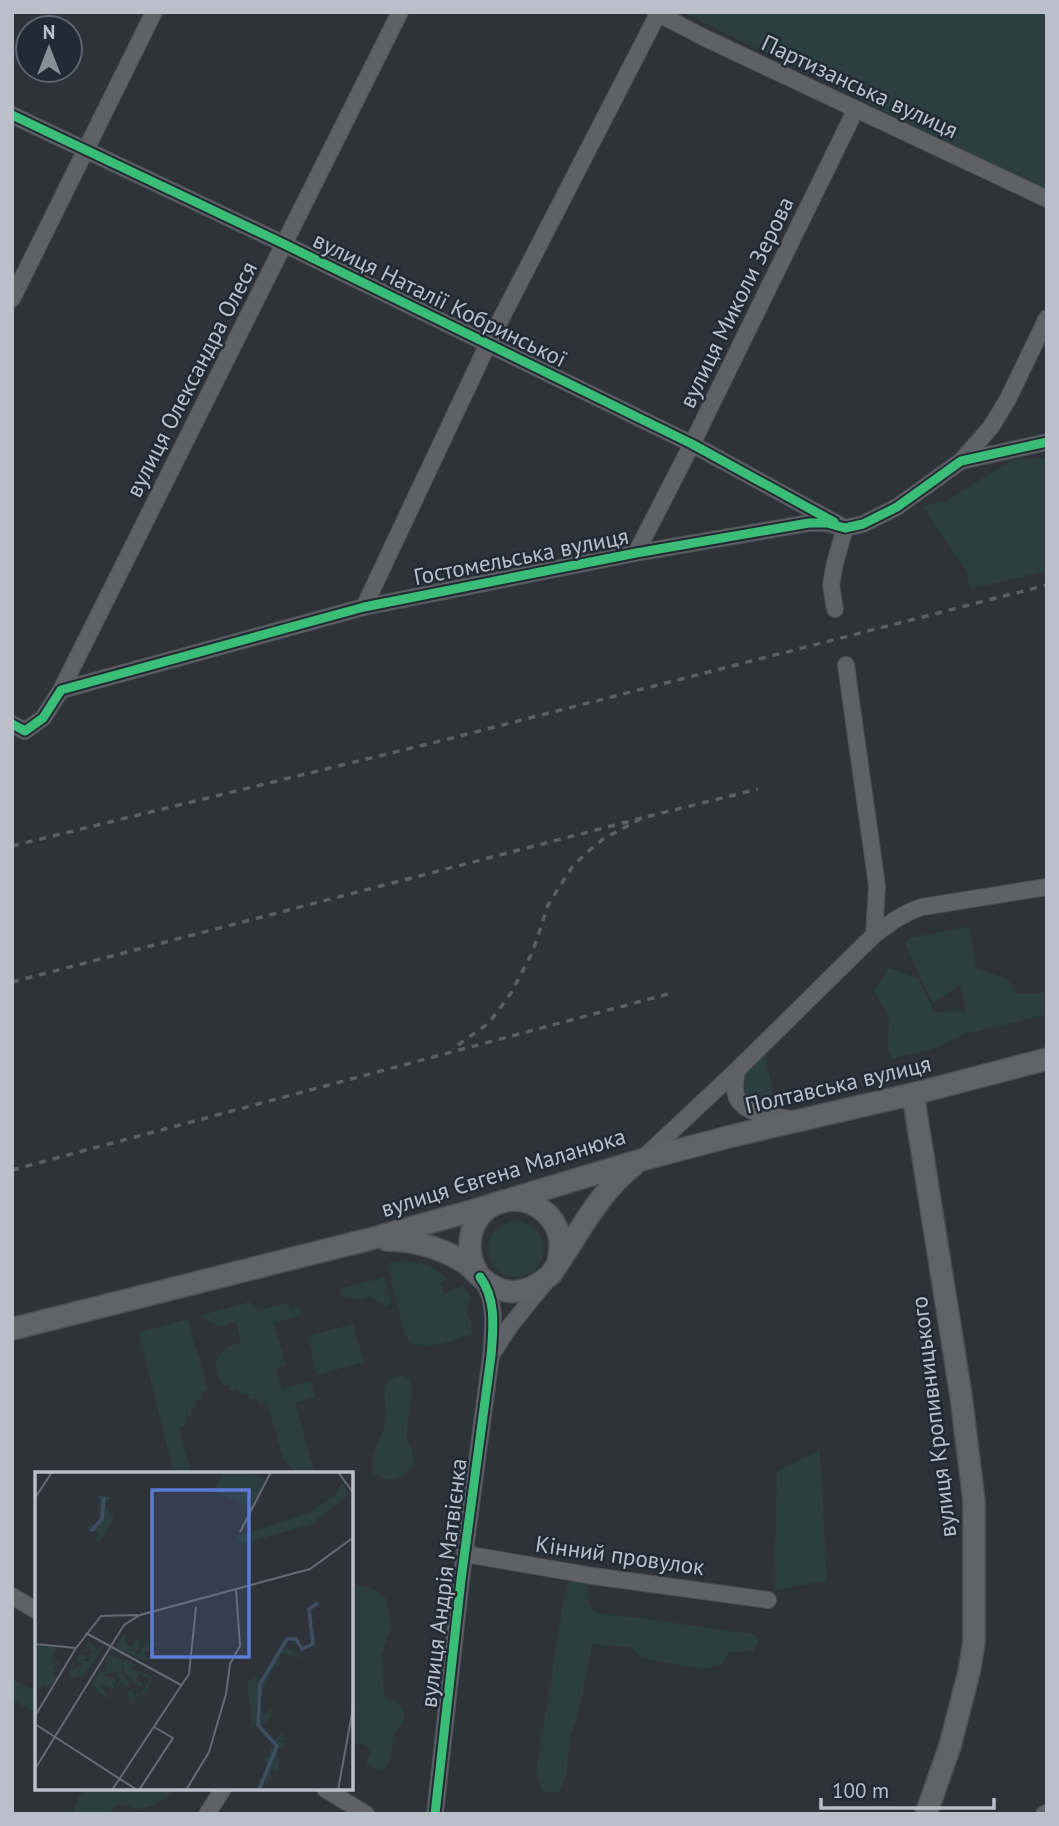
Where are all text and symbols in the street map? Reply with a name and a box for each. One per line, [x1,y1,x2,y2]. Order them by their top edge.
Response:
north arrow [14,14,84,84]
text: N [43,20,55,44]
street label: Партизанська вулиця [757,28,963,144]
street label: вулиця Миколи Зерова [672,192,800,412]
street label: вулиця Наталії Кобринської [308,225,572,373]
street label: вулиця Олександра Олеся [119,256,263,502]
street label: Гостомельська вулиця [411,521,631,591]
street label: Полтавська вулиця [742,1048,934,1120]
street label: вулиця Євгена Маланюка [377,1121,629,1223]
street label: вулиця Кропивницького [904,1295,962,1539]
street label: вулиця Андрія Матвієнка [413,1457,473,1709]
inset map [35,1472,354,1791]
street label: Кінний провулок [534,1529,706,1581]
scale bar [821,1766,994,1810]
text: 100 m [832,1777,889,1804]

